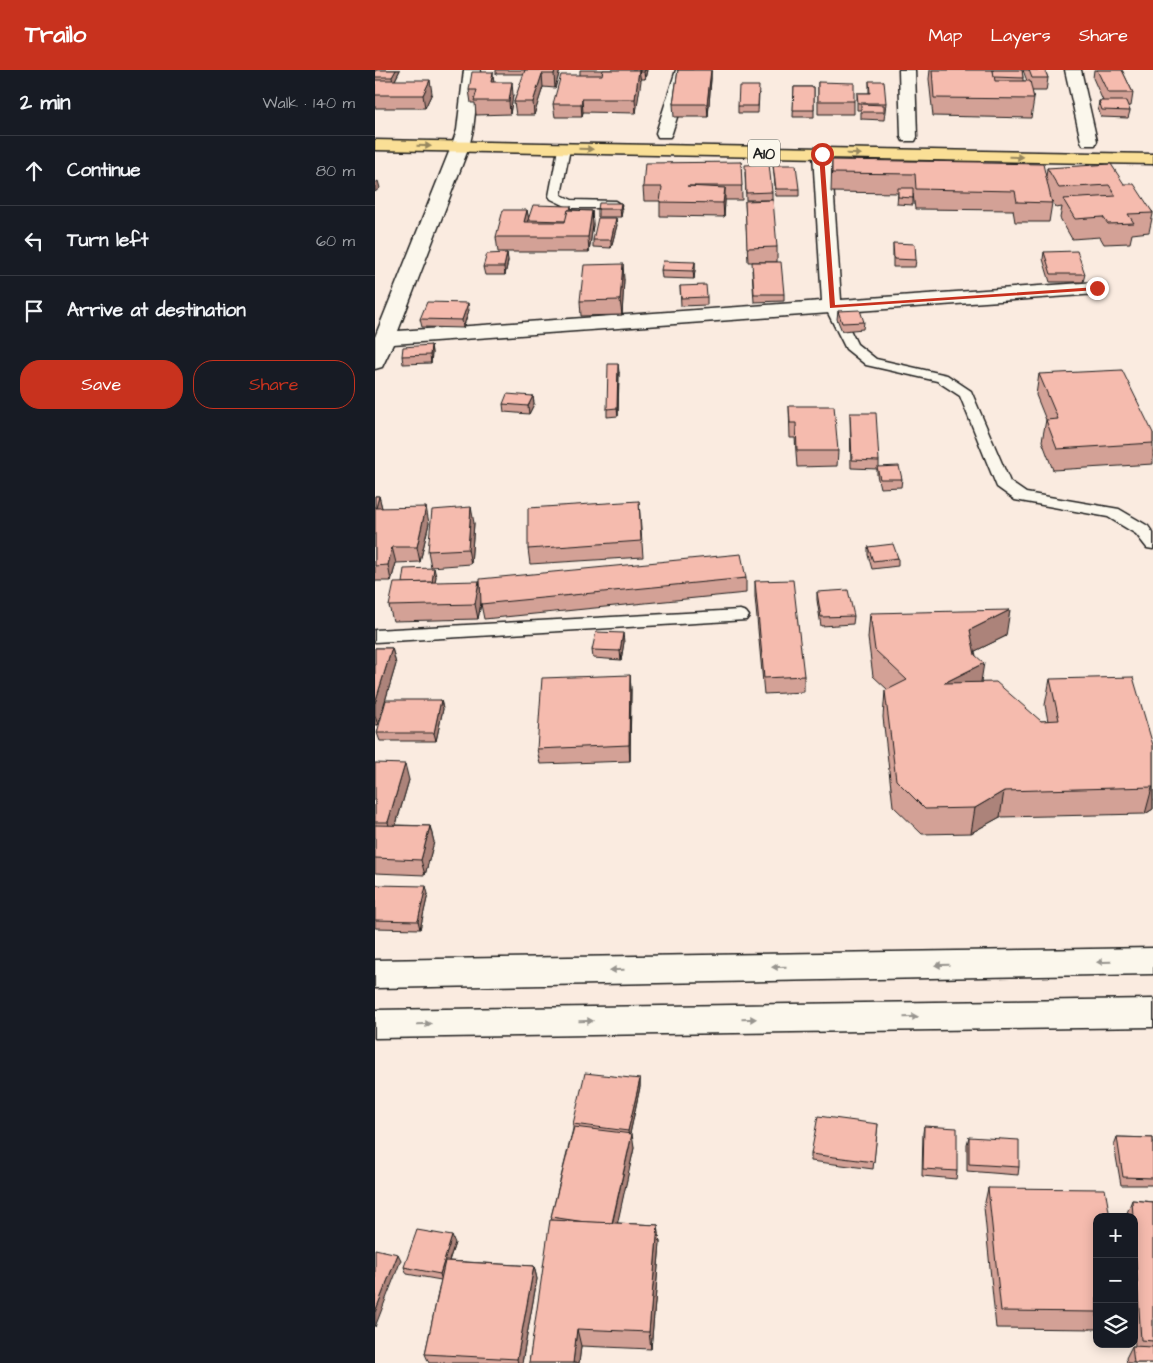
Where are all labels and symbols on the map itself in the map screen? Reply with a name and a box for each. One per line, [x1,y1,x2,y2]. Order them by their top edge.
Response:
road number: A10 [748,140,780,166]
one-way arrow [416,142,432,150]
route start [811,143,834,166]
one-way arrow [578,145,594,153]
one-way arrow [846,150,862,158]
one-way arrow [1008,153,1024,161]
route end [1086,277,1109,300]
one-way arrow [1096,958,1112,966]
one-way arrow [934,961,950,969]
one-way arrow [771,963,787,971]
one-way arrow [609,966,625,974]
one-way arrow [903,1013,919,1021]
one-way arrow [741,1015,757,1023]
one-way arrow [578,1017,594,1025]
one-way arrow [416,1019,432,1027]

